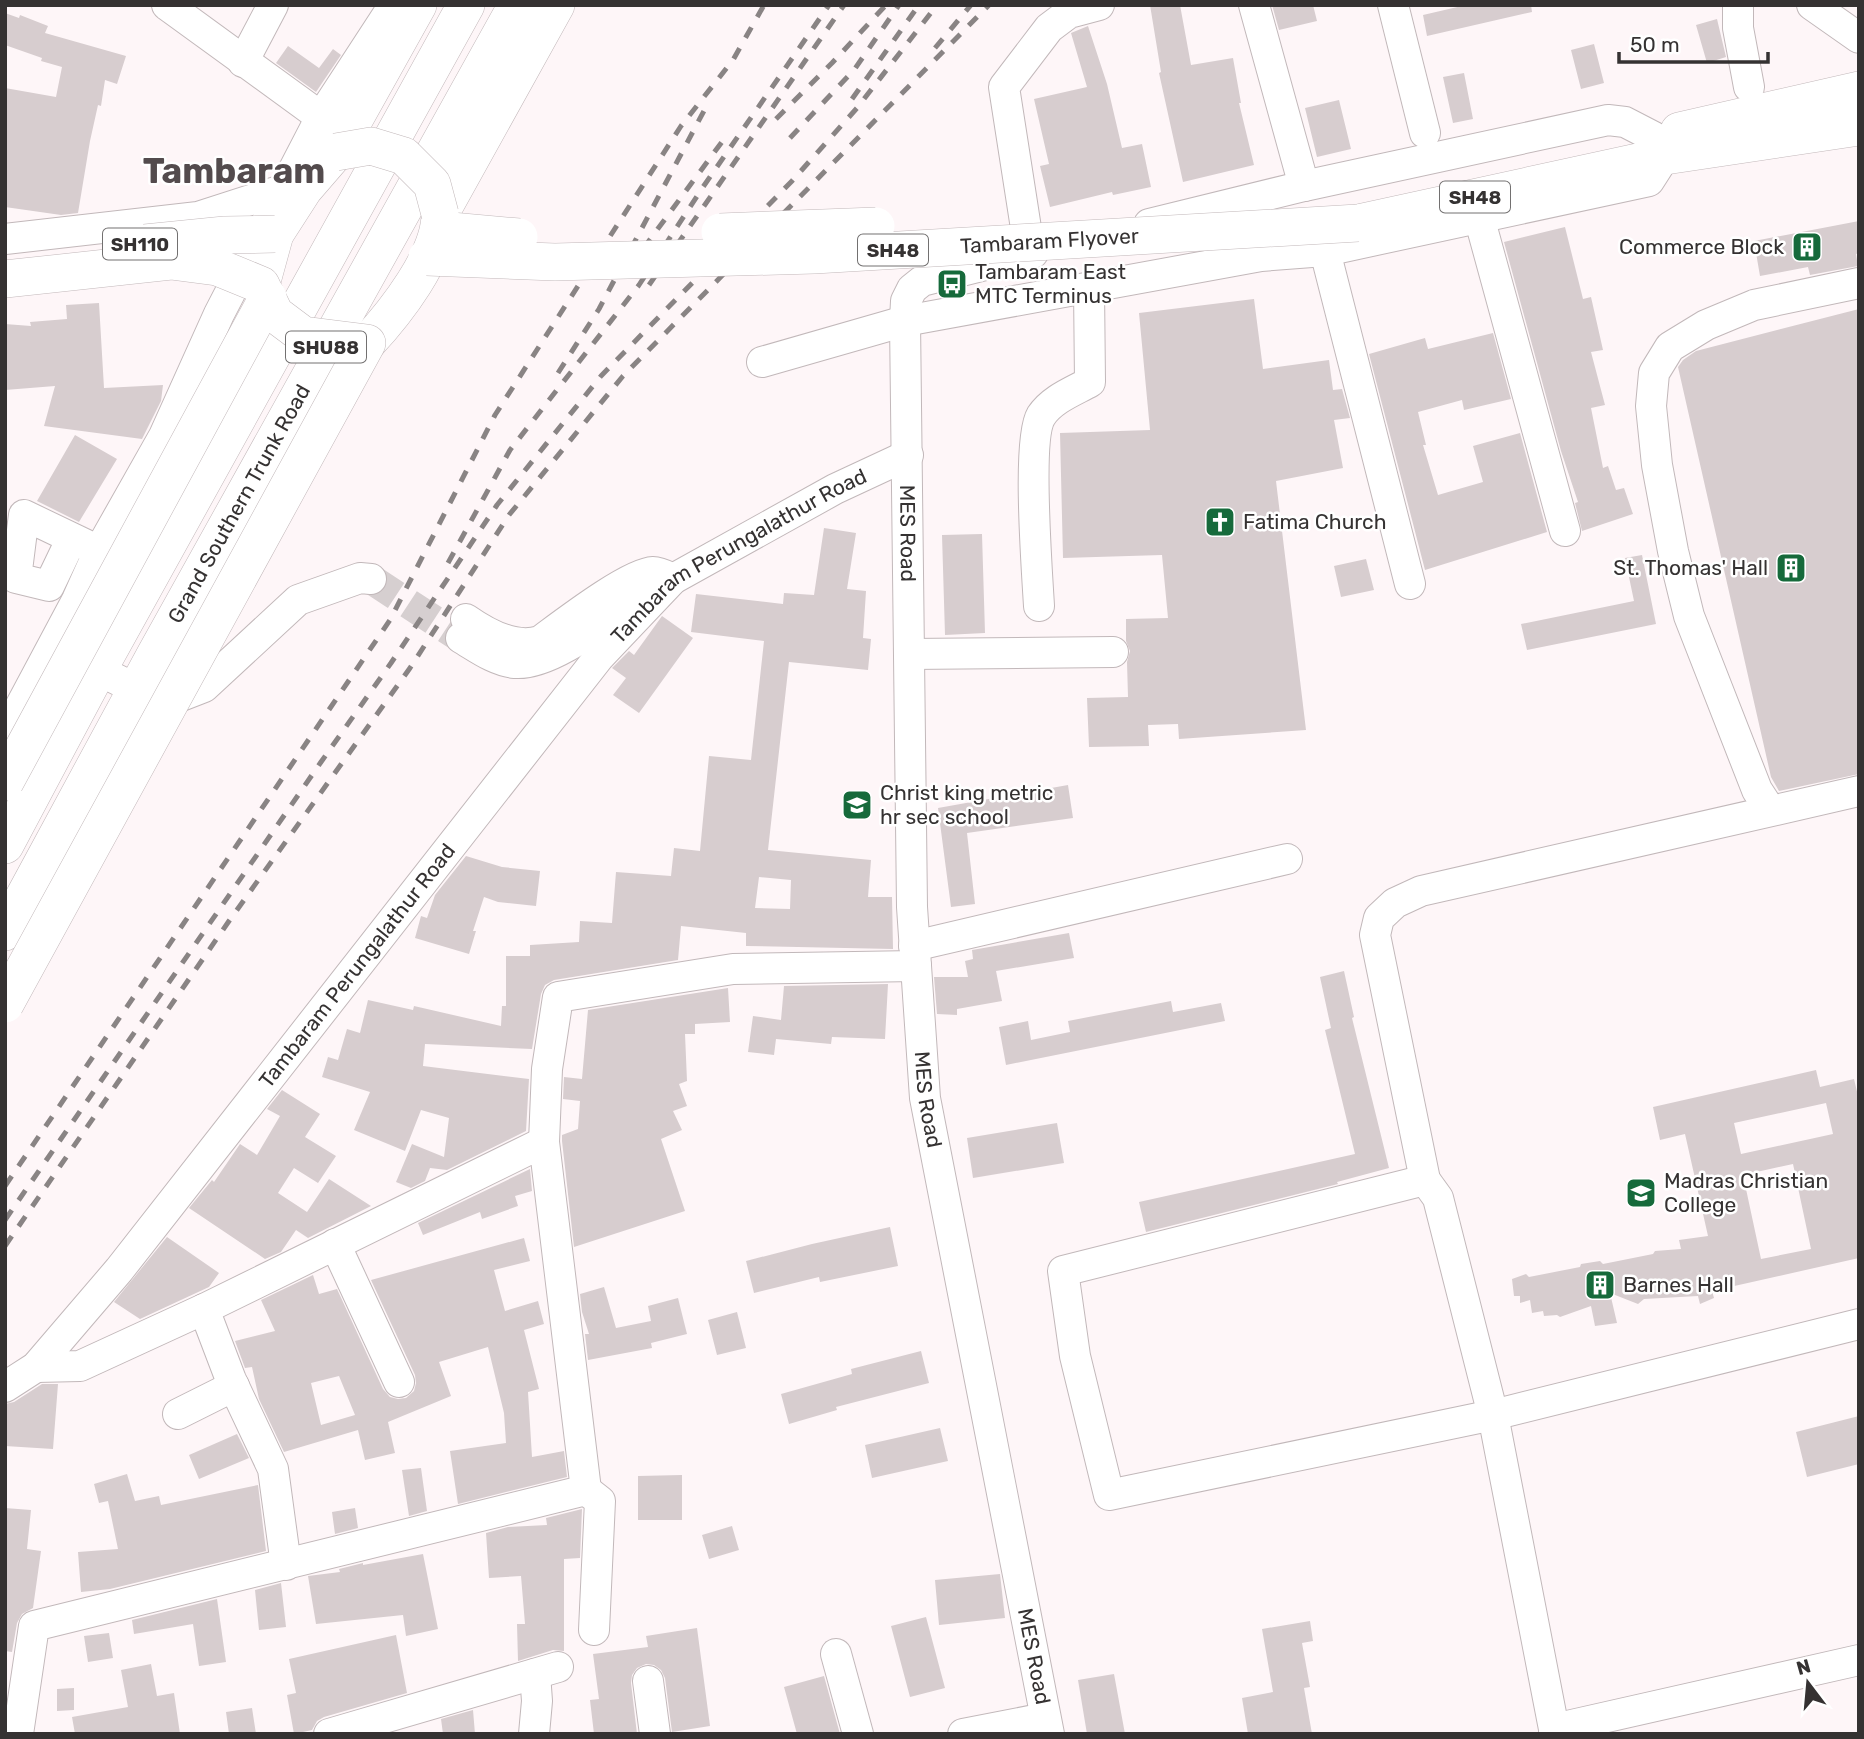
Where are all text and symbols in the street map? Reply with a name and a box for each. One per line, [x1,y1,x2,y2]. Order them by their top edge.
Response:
scale bar [1619,21,1768,65]
text: 50 m [1630,32,1680,57]
district label: Tambaram [143,150,325,192]
road number: SH48 [1440,182,1510,212]
street label: Tambaram Flyover [959,223,1140,258]
road number: SH110 [103,228,177,260]
building icon: Commerce Block [1790,230,1824,264]
road number: SH48 [858,234,928,266]
place label: Commerce Block [1619,234,1784,259]
place label: Tambaram East MTC Terminus [975,259,1126,308]
bus stop icon: Tambaram East MTC Terminus [935,267,969,301]
road number: SHU88 [286,332,366,362]
street label: Grand Southern Trunk Road [162,380,315,627]
street label: Tambaram Perungalathur Road [606,463,871,648]
street label: MES Road [895,484,921,582]
church icon: Fatima Church [1203,505,1237,539]
place label: Fatima Church [1243,509,1386,534]
building icon: St. Thomas' Hall [1774,551,1808,585]
place label: St. Thomas' Hall [1613,555,1768,580]
place label: Christ king metric hr sec school [880,780,1053,829]
school or university icon: Christ king metric hr sec school [840,788,874,822]
street label: Tambaram Perungalathur Road [254,838,460,1092]
street label: MES Road [910,1050,947,1150]
place label: Madras Christian College [1664,1168,1828,1217]
school or university icon: Madras Christian College [1624,1176,1658,1210]
building icon: Barnes Hall [1583,1268,1617,1302]
place label: Barnes Hall [1623,1272,1734,1297]
street label: MES Road [1013,1606,1056,1706]
north arrow [1773,1648,1843,1718]
text: N [1794,1654,1813,1680]

